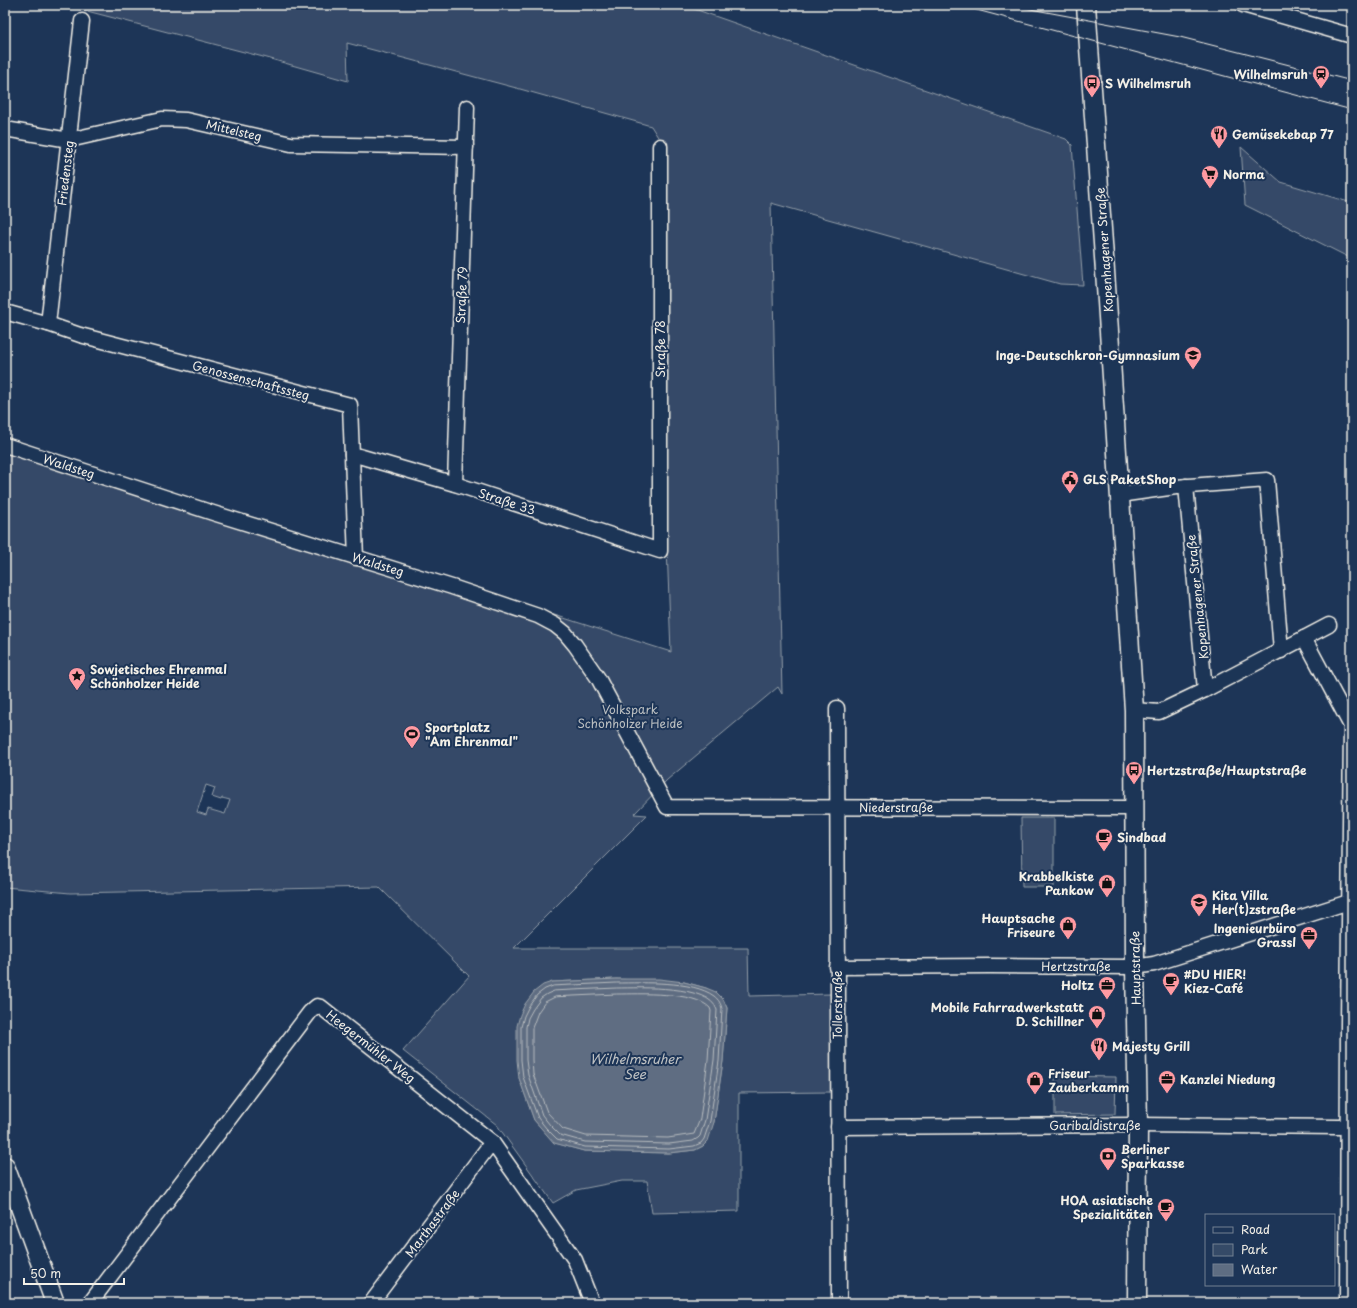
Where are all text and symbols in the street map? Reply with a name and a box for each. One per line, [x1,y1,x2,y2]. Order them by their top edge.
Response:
station icon: Wilhelmsruh [1311,64,1331,89]
place label: Wilhelmsruh [1233,65,1308,83]
bus stop icon: S Wilhelmsruh [1082,73,1102,98]
place label: S Wilhelmsruh [1105,74,1191,92]
street label: Mittelsteg [204,115,264,145]
restaurant icon: Gemüsekebap 77 [1209,124,1229,149]
place label: Gemüsekebap 77 [1232,125,1334,143]
street label: Friedensteg [52,139,78,207]
supermarket icon: Norma [1200,164,1220,189]
place label: Norma [1223,165,1265,183]
street label: Kopenhagener Straße [1091,187,1117,313]
street label: Straße 79 [451,266,471,324]
street label: Straße 78 [651,320,669,378]
school or university icon: Inge-Deutschkron-Gymnasium [1183,345,1203,370]
place label: Inge-Deutschkron-Gymnasium [996,346,1180,364]
street label: Genossenschaftssteg [191,356,312,404]
street label: Waldsteg [41,449,97,483]
public building icon: GLS PaketShop [1060,469,1080,494]
place label: GLS PaketShop [1083,470,1177,488]
street label: Straße 33 [476,483,538,519]
street label: Kopenhagener Straße [1182,534,1212,660]
street label: Waldsteg [350,548,406,580]
place label: Sowjetisches Ehrenmal Schönholzer Heide [90,660,227,692]
place icon: Sowjetisches Ehrenmal Schönholzer Heide [67,666,87,691]
park label: Volkspark Schönholzer Heide [577,700,683,732]
place label: Sportplatz "Am Ehrenmal" [425,718,518,750]
sports icon: Sportplatz "Am Ehrenmal" [402,724,422,749]
bus stop icon: Hertzstraße/Hauptstraße [1124,760,1144,785]
place label: Hertzstraße/Hauptstraße [1147,761,1307,779]
street label: Niederstraße [859,798,933,816]
cafe icon: Sindbad [1094,827,1114,852]
place label: Sindbad [1117,828,1166,846]
place label: Krabbelkiste Pankow [1019,867,1095,899]
shop icon: Krabbelkiste Pankow [1097,873,1117,898]
place label: Kita Villa Her(t)zstraße [1212,886,1297,918]
school or university icon: Kita Villa Her(t)zstraße [1189,892,1209,917]
place label: Hauptsache Friseure [982,909,1055,941]
shop icon: Hauptsache Friseure [1058,915,1078,940]
place label: Ingenieurbüro Grassl [1214,919,1296,951]
office icon: Ingenieurbüro Grassl [1299,925,1319,950]
street label: Hauptstraße [1125,931,1145,1005]
street label: Hertzstraße [1041,957,1111,975]
place label: #DU HIER! Kiez-Café [1184,965,1246,997]
street label: Tollerstraße [828,971,846,1039]
cafe icon: #DU HIER! Kiez-Café [1161,971,1181,996]
office icon: Holtz [1097,975,1117,1000]
place label: Holtz [1061,976,1094,994]
place label: Mobile Fahrradwerkstatt D. Schillner [931,998,1085,1030]
shop icon: Mobile Fahrradwerkstatt D. Schillner [1087,1004,1107,1029]
street label: Heegermühler Weg [323,1005,419,1087]
restaurant icon: Majesty Grill [1089,1036,1109,1061]
place label: Majesty Grill [1112,1037,1190,1055]
water label: Wilhelmsruher See [590,1049,682,1083]
place label: Friseur Zauberkamm [1048,1064,1129,1096]
office icon: Kanzlei Niedung [1157,1069,1177,1094]
shop icon: Friseur Zauberkamm [1025,1070,1045,1095]
place label: Kanzlei Niedung [1180,1070,1275,1088]
street label: Garibaldistraße [1049,1116,1141,1134]
place label: Berliner Sparkasse [1121,1140,1185,1172]
bank icon: Berliner Sparkasse [1098,1146,1118,1171]
street label: Marthastraße [400,1185,464,1261]
place label: HOA asiatische Spezialitäten [1060,1191,1153,1223]
cafe icon: HOA asiatische Spezialitäten [1156,1197,1176,1222]
legend [1205,1214,1335,1286]
text: Road [1241,1220,1270,1238]
text: Park [1241,1240,1268,1258]
scale bar [24,1260,124,1286]
text: Water [1241,1260,1278,1278]
text: 50 m [30,1264,61,1282]

